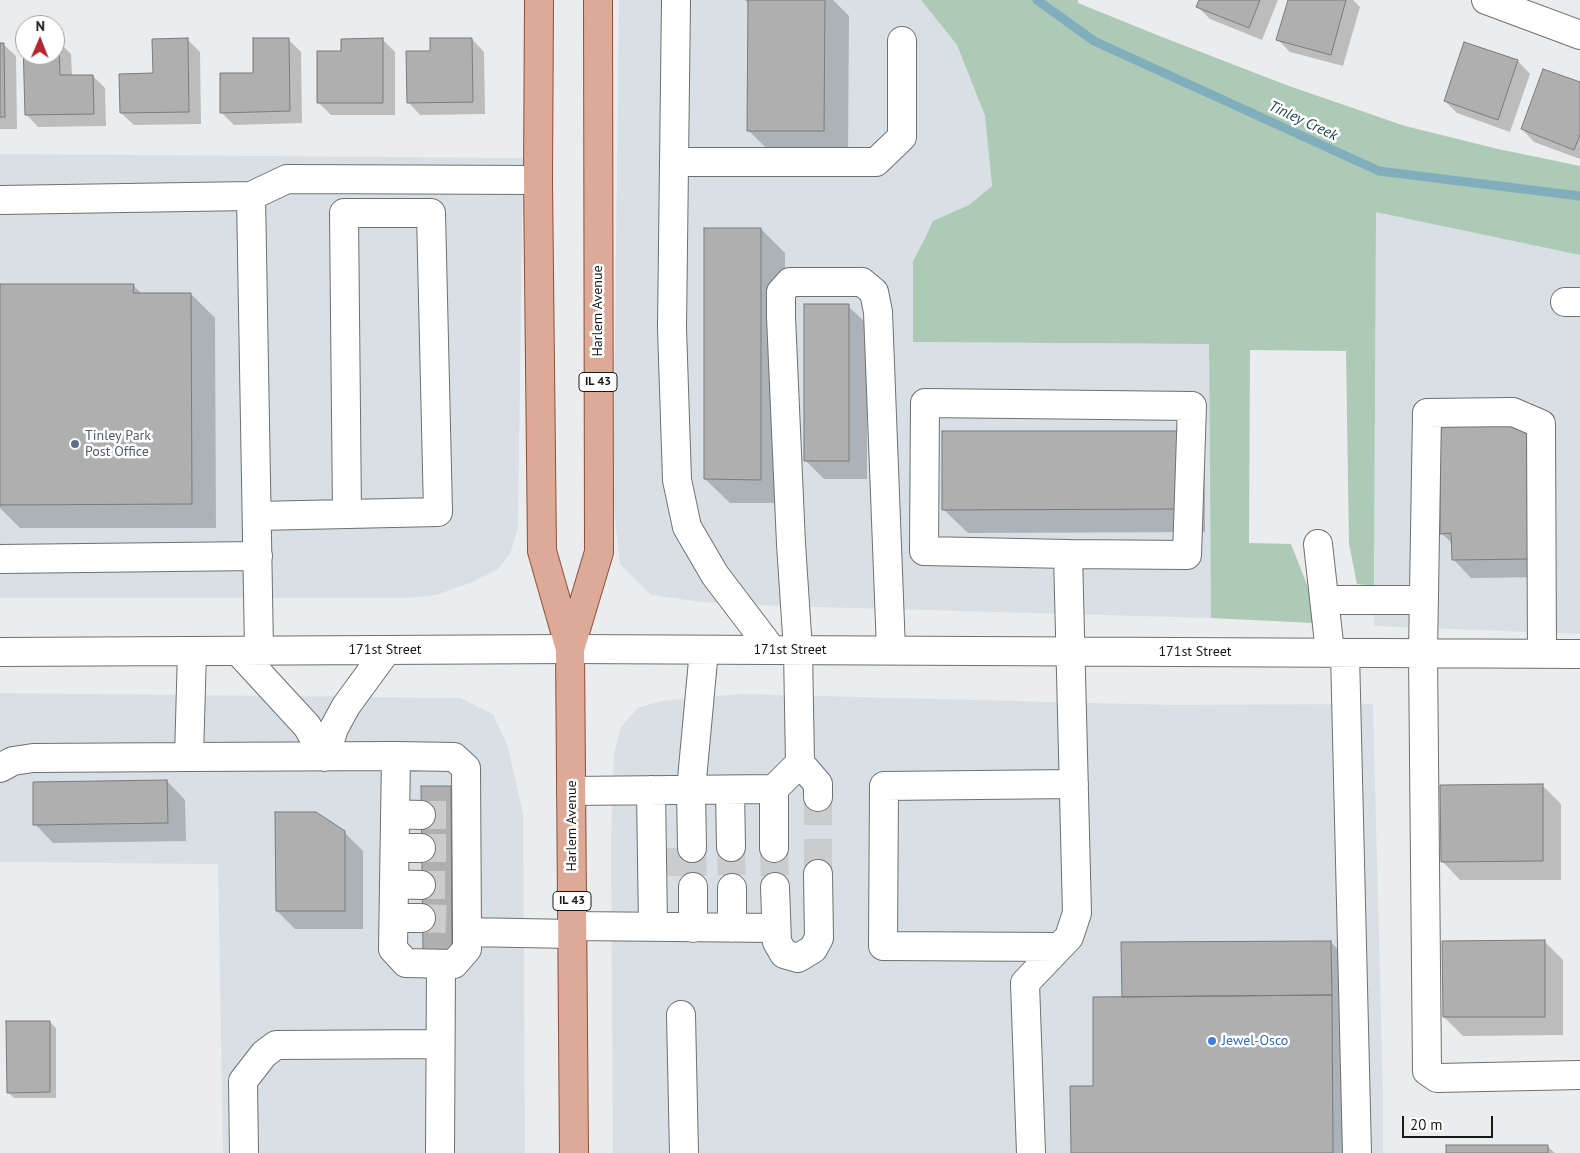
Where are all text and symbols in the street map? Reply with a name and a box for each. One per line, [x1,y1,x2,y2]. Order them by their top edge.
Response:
north arrow [15,15,65,65]
text: N [35,17,45,35]
water label: Tinley Creek [1266,97,1340,145]
street label: Harlem Avenue [590,265,606,357]
road number: IL 43 [579,372,617,392]
place label: Tinley Park Post Office [85,428,151,461]
marker: Tinley Park Post Office [69,438,81,450]
street label: 171st Street [348,642,422,658]
street label: 171st Street [753,642,827,658]
street label: 171st Street [1158,644,1232,660]
street label: Harlem Avenue [564,780,580,872]
road number: IL 43 [553,891,591,910]
place label: Jewel-Osco [1222,1033,1288,1049]
marker: Jewel-Osco [1206,1035,1218,1047]
scale bar [1405,1106,1496,1138]
text: 20 m [1410,1115,1443,1134]

